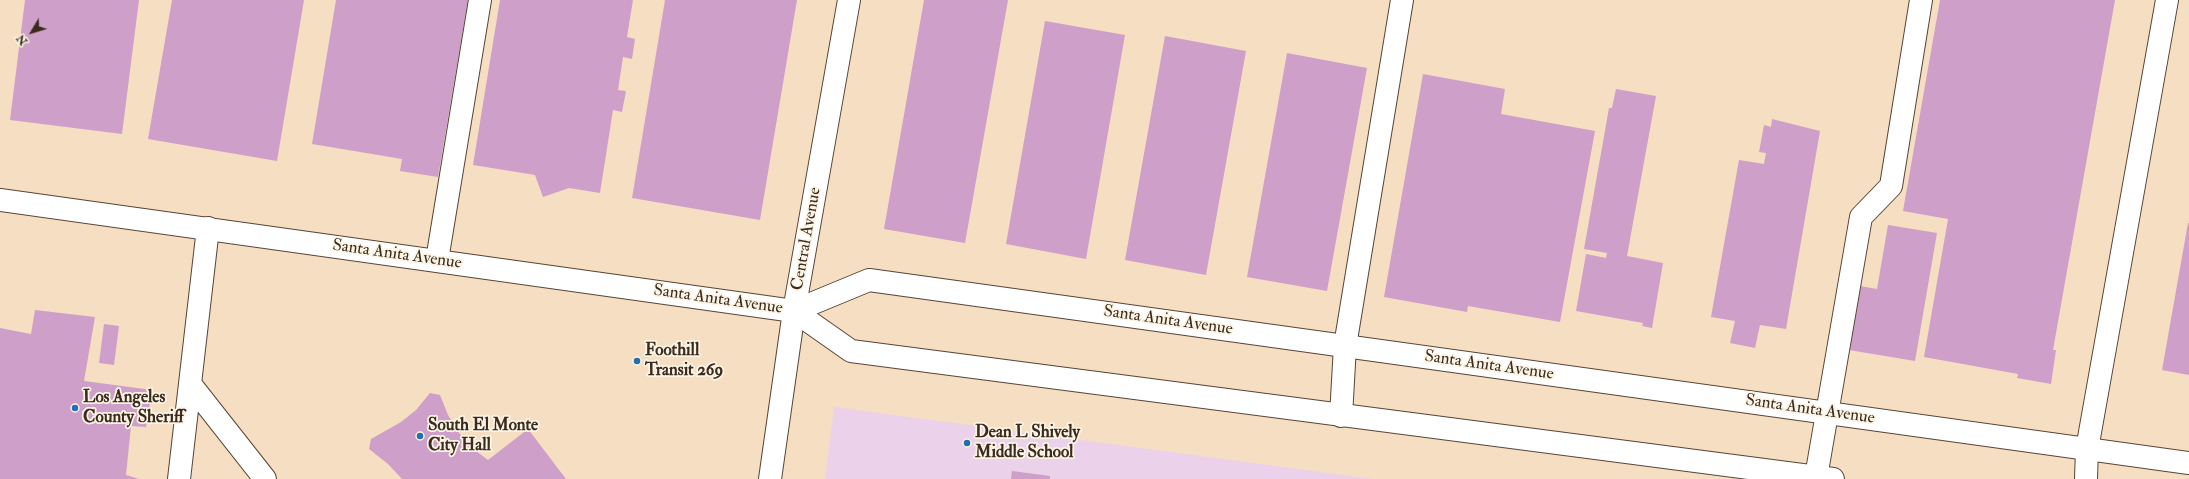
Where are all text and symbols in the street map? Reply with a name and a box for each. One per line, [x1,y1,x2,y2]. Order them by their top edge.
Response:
north arrow [12,12,52,52]
text: N [14,32,30,48]
street label: Central Avenue [788,186,826,292]
street label: Santa Anita Avenue [331,236,463,274]
street label: Santa Anita Avenue [652,281,784,319]
street label: Santa Anita Avenue [1102,302,1234,340]
place label: Foothill Transit 269 [645,341,723,381]
street label: Santa Anita Avenue [1423,347,1555,385]
marker: Foothill Transit 269 [632,356,642,366]
place label: Los Angeles County Sheriff [83,388,184,428]
street label: Santa Anita Avenue [1744,391,1876,429]
marker: Los Angeles County Sheriff [70,403,80,413]
place label: South El Monte City Hall [428,416,538,456]
place label: Dean L Shively Middle School [975,423,1080,463]
marker: South El Monte City Hall [415,431,425,441]
marker: Dean L Shively Middle School [962,438,972,448]

